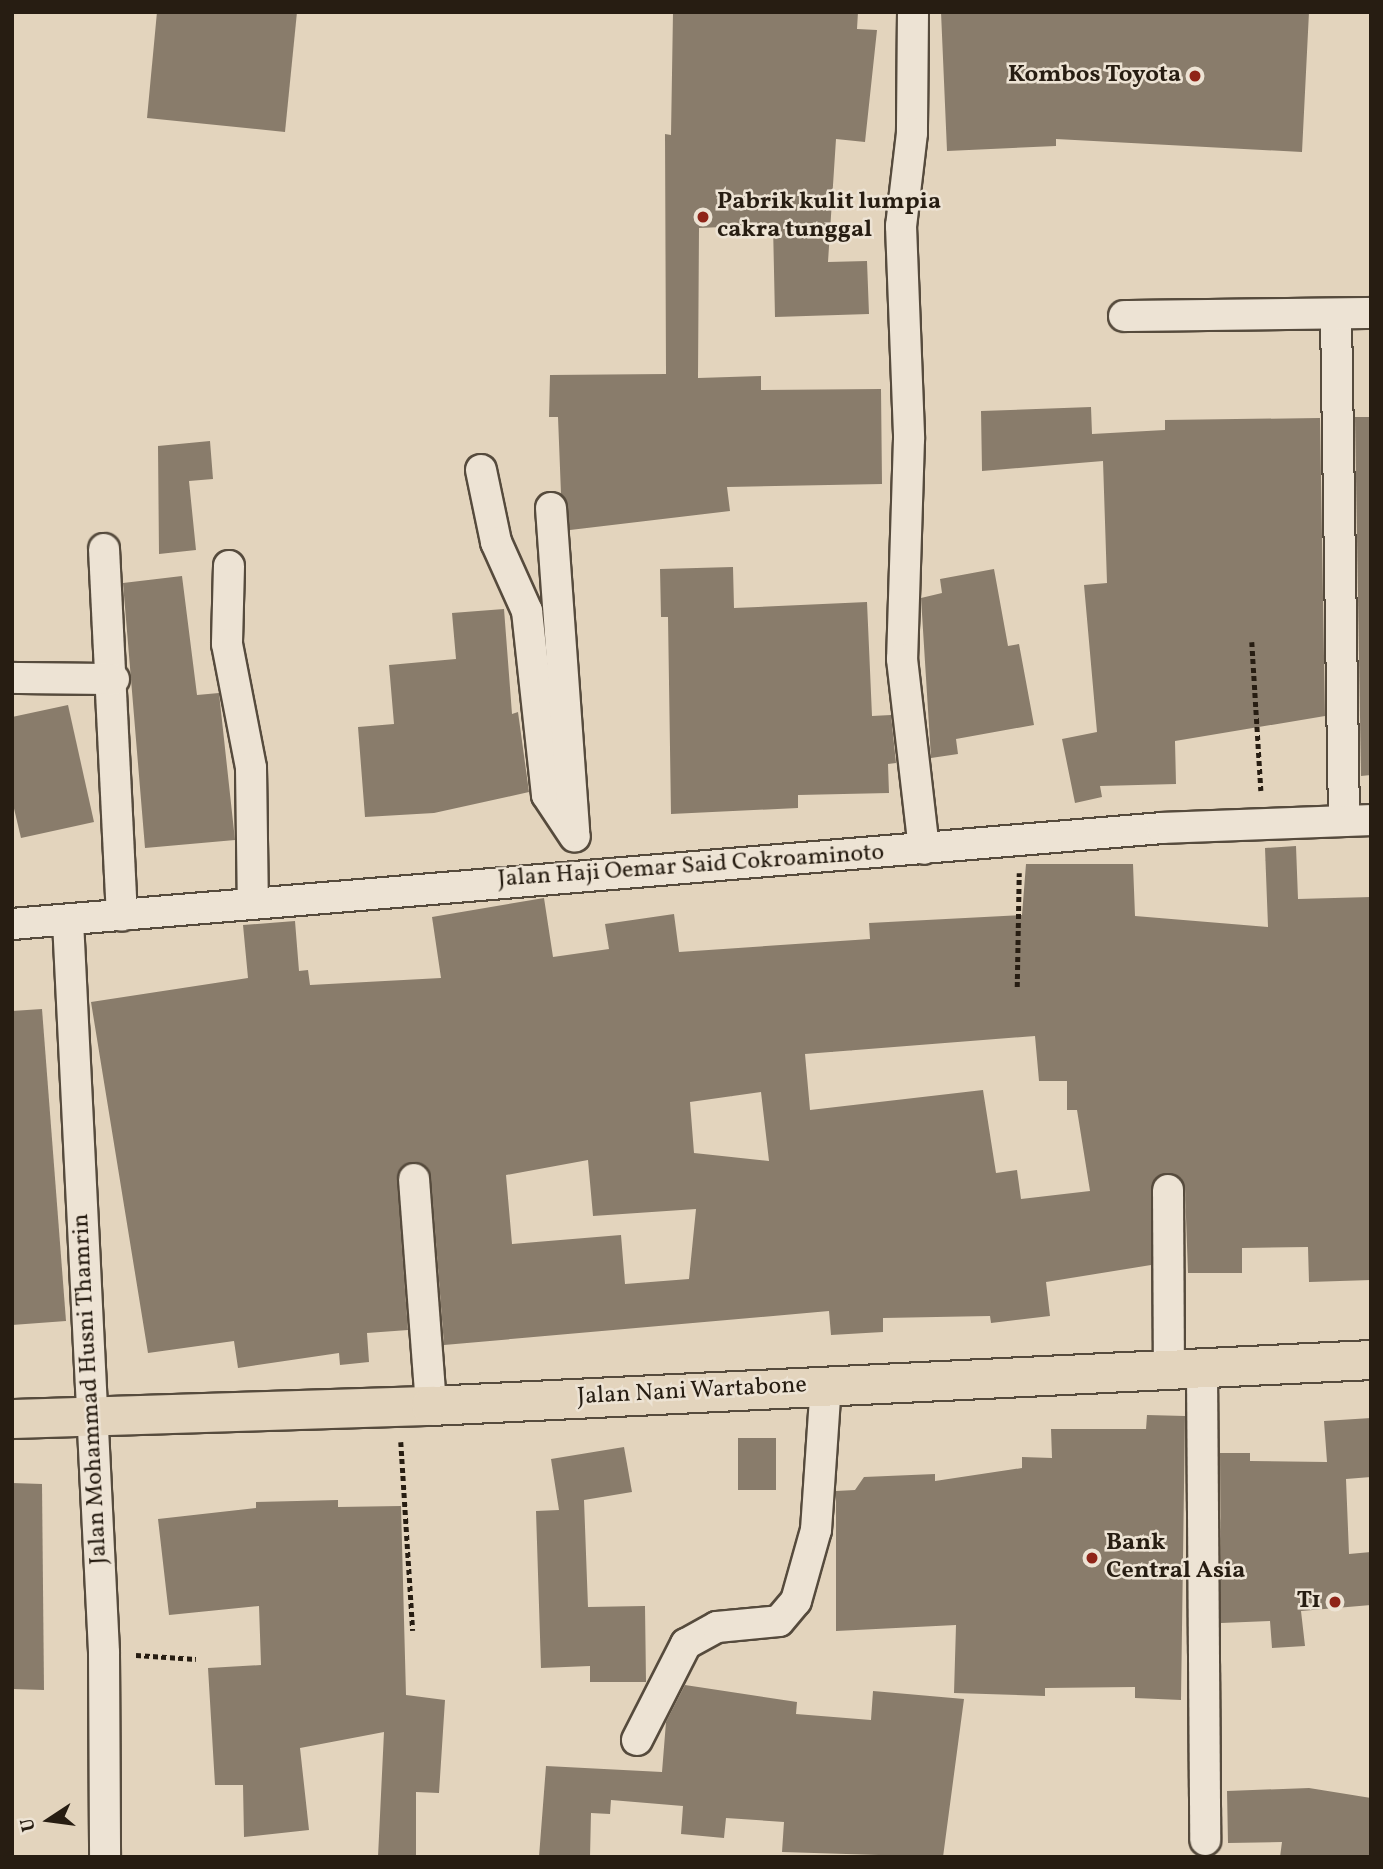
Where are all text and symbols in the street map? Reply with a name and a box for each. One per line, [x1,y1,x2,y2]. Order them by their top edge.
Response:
place label: Kombos Toyota [1008,62,1181,90]
marker: Kombos Toyota [1187,68,1203,84]
place label: Pabrik kulit lumpia cakra tunggal [717,189,941,245]
marker: Pabrik kulit lumpia cakra tunggal [695,209,711,225]
street label: Jalan Haji Oemar Said Cokroaminoto [497,839,885,895]
street label: Jalan Mohammad Husni Thamrin [67,1212,115,1566]
street label: Jalan Nani Wartabone [576,1372,808,1412]
place label: Bank Central Asia [1106,1530,1245,1586]
marker: Bank Central Asia [1084,1550,1100,1566]
place label: T1 [1297,1588,1321,1616]
marker: T1 [1327,1594,1343,1610]
north arrow [14,1785,84,1855]
text: U [14,1815,43,1834]

